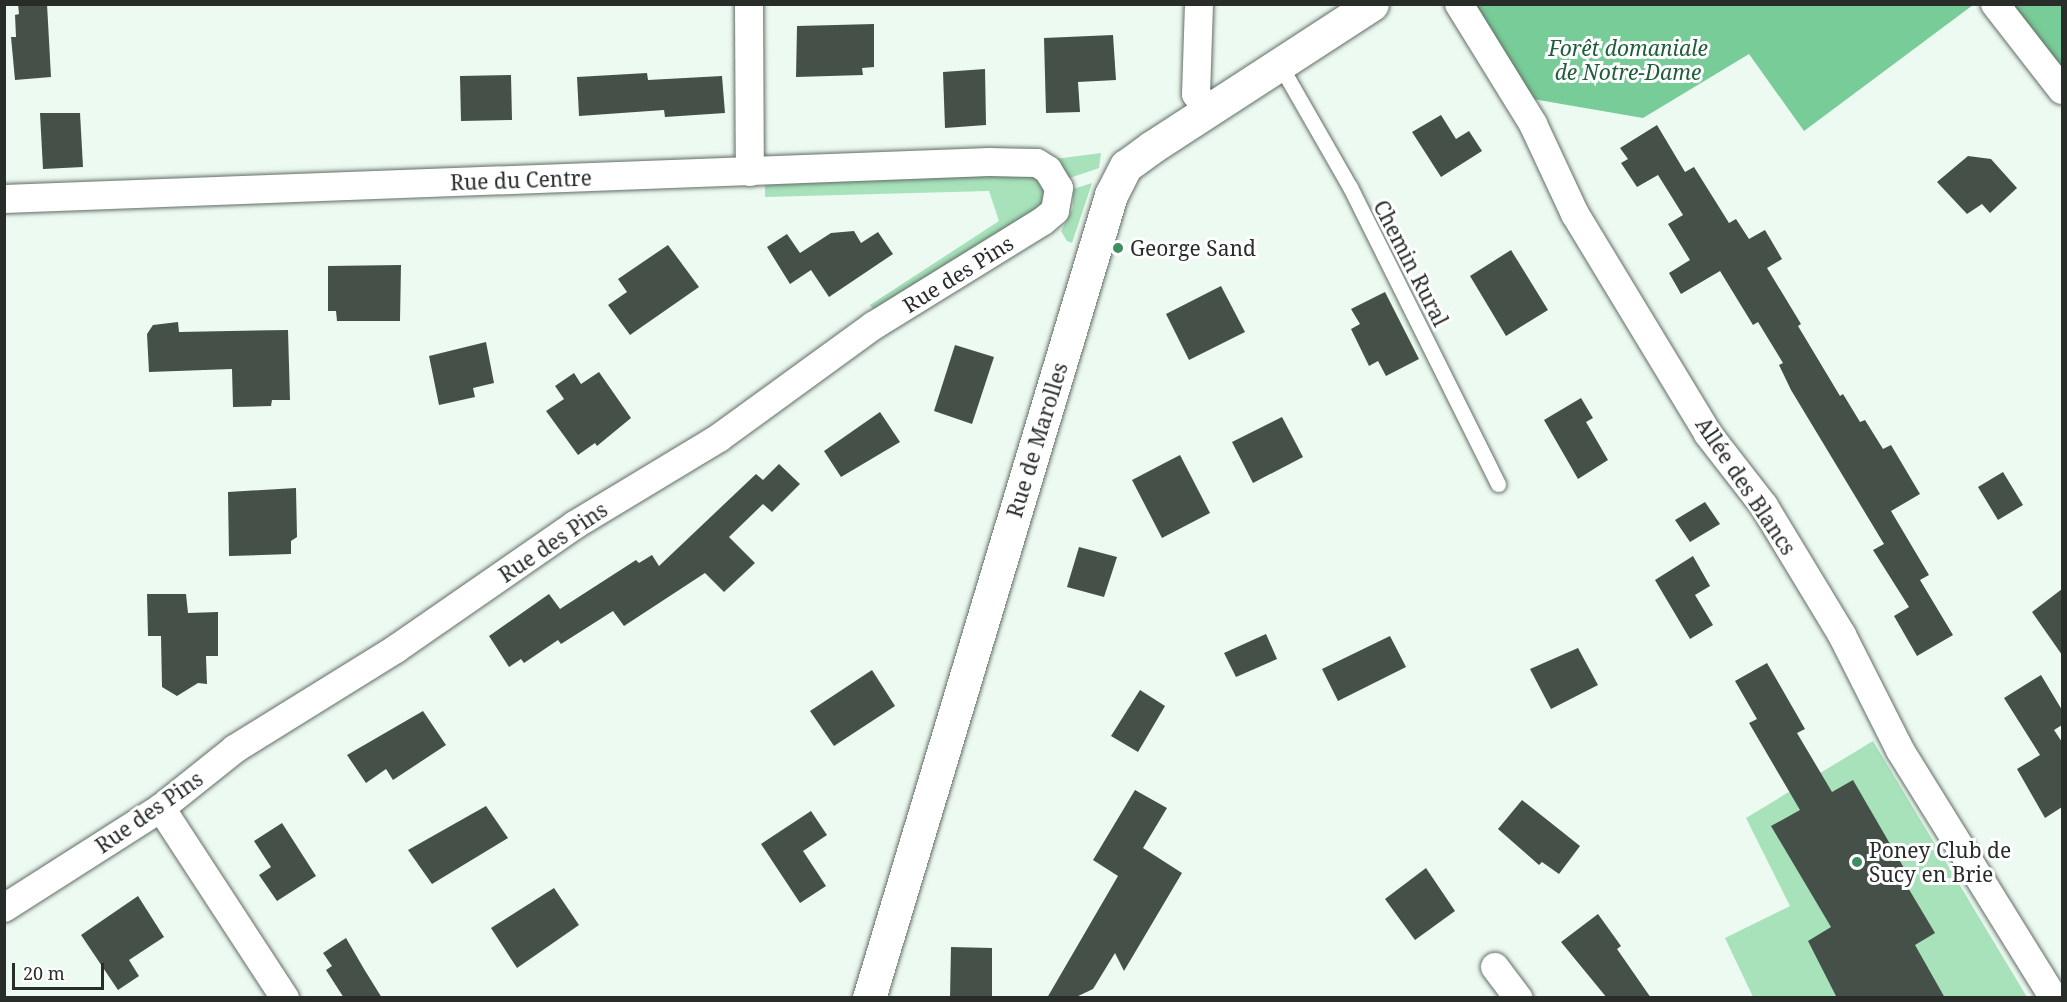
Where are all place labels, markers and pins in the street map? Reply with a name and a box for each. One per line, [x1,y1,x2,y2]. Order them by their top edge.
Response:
place label: George Sand [1130,235,1256,261]
marker: George Sand [1111,241,1125,255]
place label: Poney Club de Sucy en Brie [1869,837,2011,887]
marker: Poney Club de Sucy en Brie [1850,855,1864,869]

